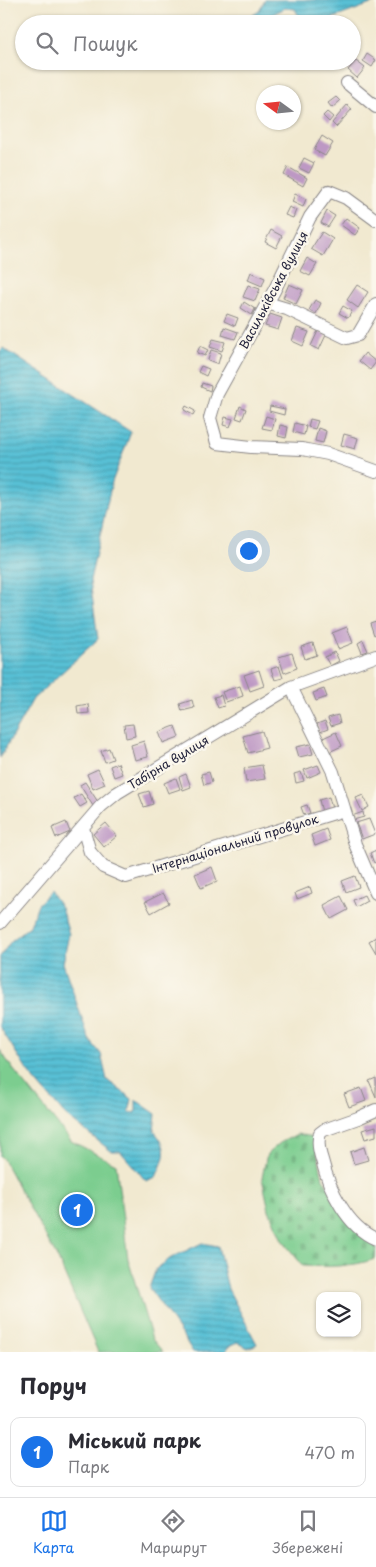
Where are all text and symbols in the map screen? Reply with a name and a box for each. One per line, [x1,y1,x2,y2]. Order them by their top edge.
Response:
search box [15,15,361,70]
icon: search [33,29,61,57]
text: Пошук [73,29,138,57]
north arrow [256,85,301,130]
street label: Васильківська вулиця [234,228,312,352]
your location [236,538,262,564]
street label: Табірна вулиця [124,731,212,793]
street label: Інтернаціональний провулок [150,809,321,877]
pin: 1 [61,1191,93,1229]
map controls [316,1292,361,1337]
button: layers [316,1292,361,1337]
text: Поруч [20,1369,87,1401]
text: Міський парк [68,1426,201,1454]
text: 1 [33,1440,41,1464]
text: 470 m [305,1440,355,1464]
text: Парк [68,1454,109,1478]
tab: Карта [33,1507,74,1558]
tab: Маршрут [140,1507,206,1558]
tab: Збережені [273,1507,343,1558]

